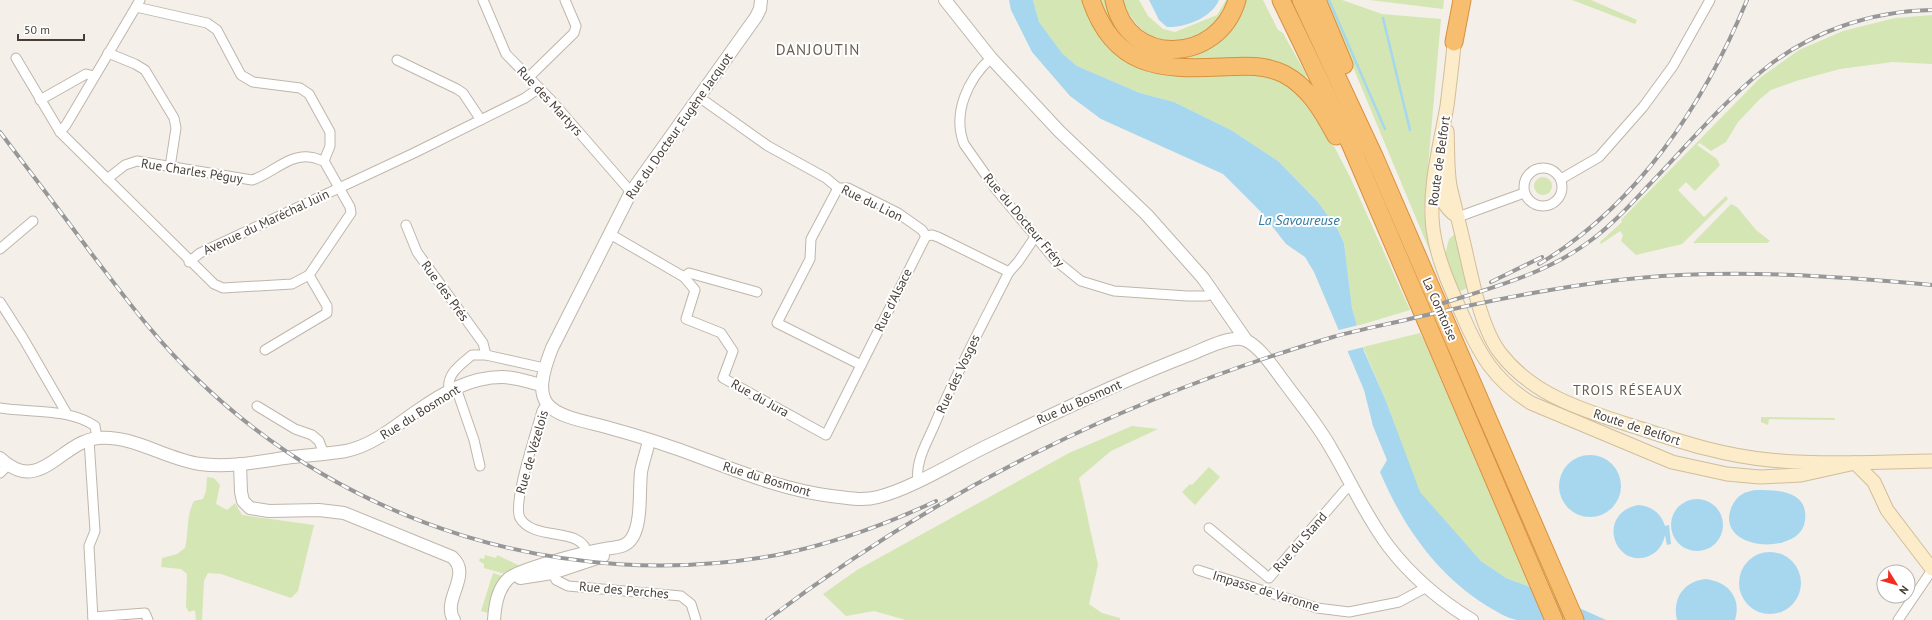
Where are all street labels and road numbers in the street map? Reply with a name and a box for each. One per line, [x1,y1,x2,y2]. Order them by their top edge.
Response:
street label: Rue du Docteur Eugène Jacquot [622,49,737,203]
street label: Rue des Martyrs [513,63,587,139]
street label: Route de Belfort [1424,114,1454,207]
street label: Rue Charles Péguy [140,155,244,187]
street label: Rue du Docteur Fréry [980,170,1068,270]
street label: Rue du Lion [838,181,906,225]
street label: Avenue du Maréchal Juin [200,185,332,259]
street label: Rue des Prés [417,257,473,325]
street label: Rue d'Alsace [870,266,916,334]
street label: La Comtoise [1418,275,1462,343]
street label: Rue des Vosges [932,332,984,416]
street label: Rue du Jura [728,375,792,421]
street label: Rue du Bosmont [1034,375,1125,428]
street label: Rue du Bosmont [377,380,464,443]
street label: Route de Belfort [1591,405,1683,449]
street label: Rue de Vézelois [512,408,552,496]
street label: Rue du Bosmont [721,458,814,501]
street label: Rue du Stand [1269,508,1331,576]
street label: Impasse de Varonne [1210,567,1322,615]
street label: Rue des Perches [578,578,670,602]

